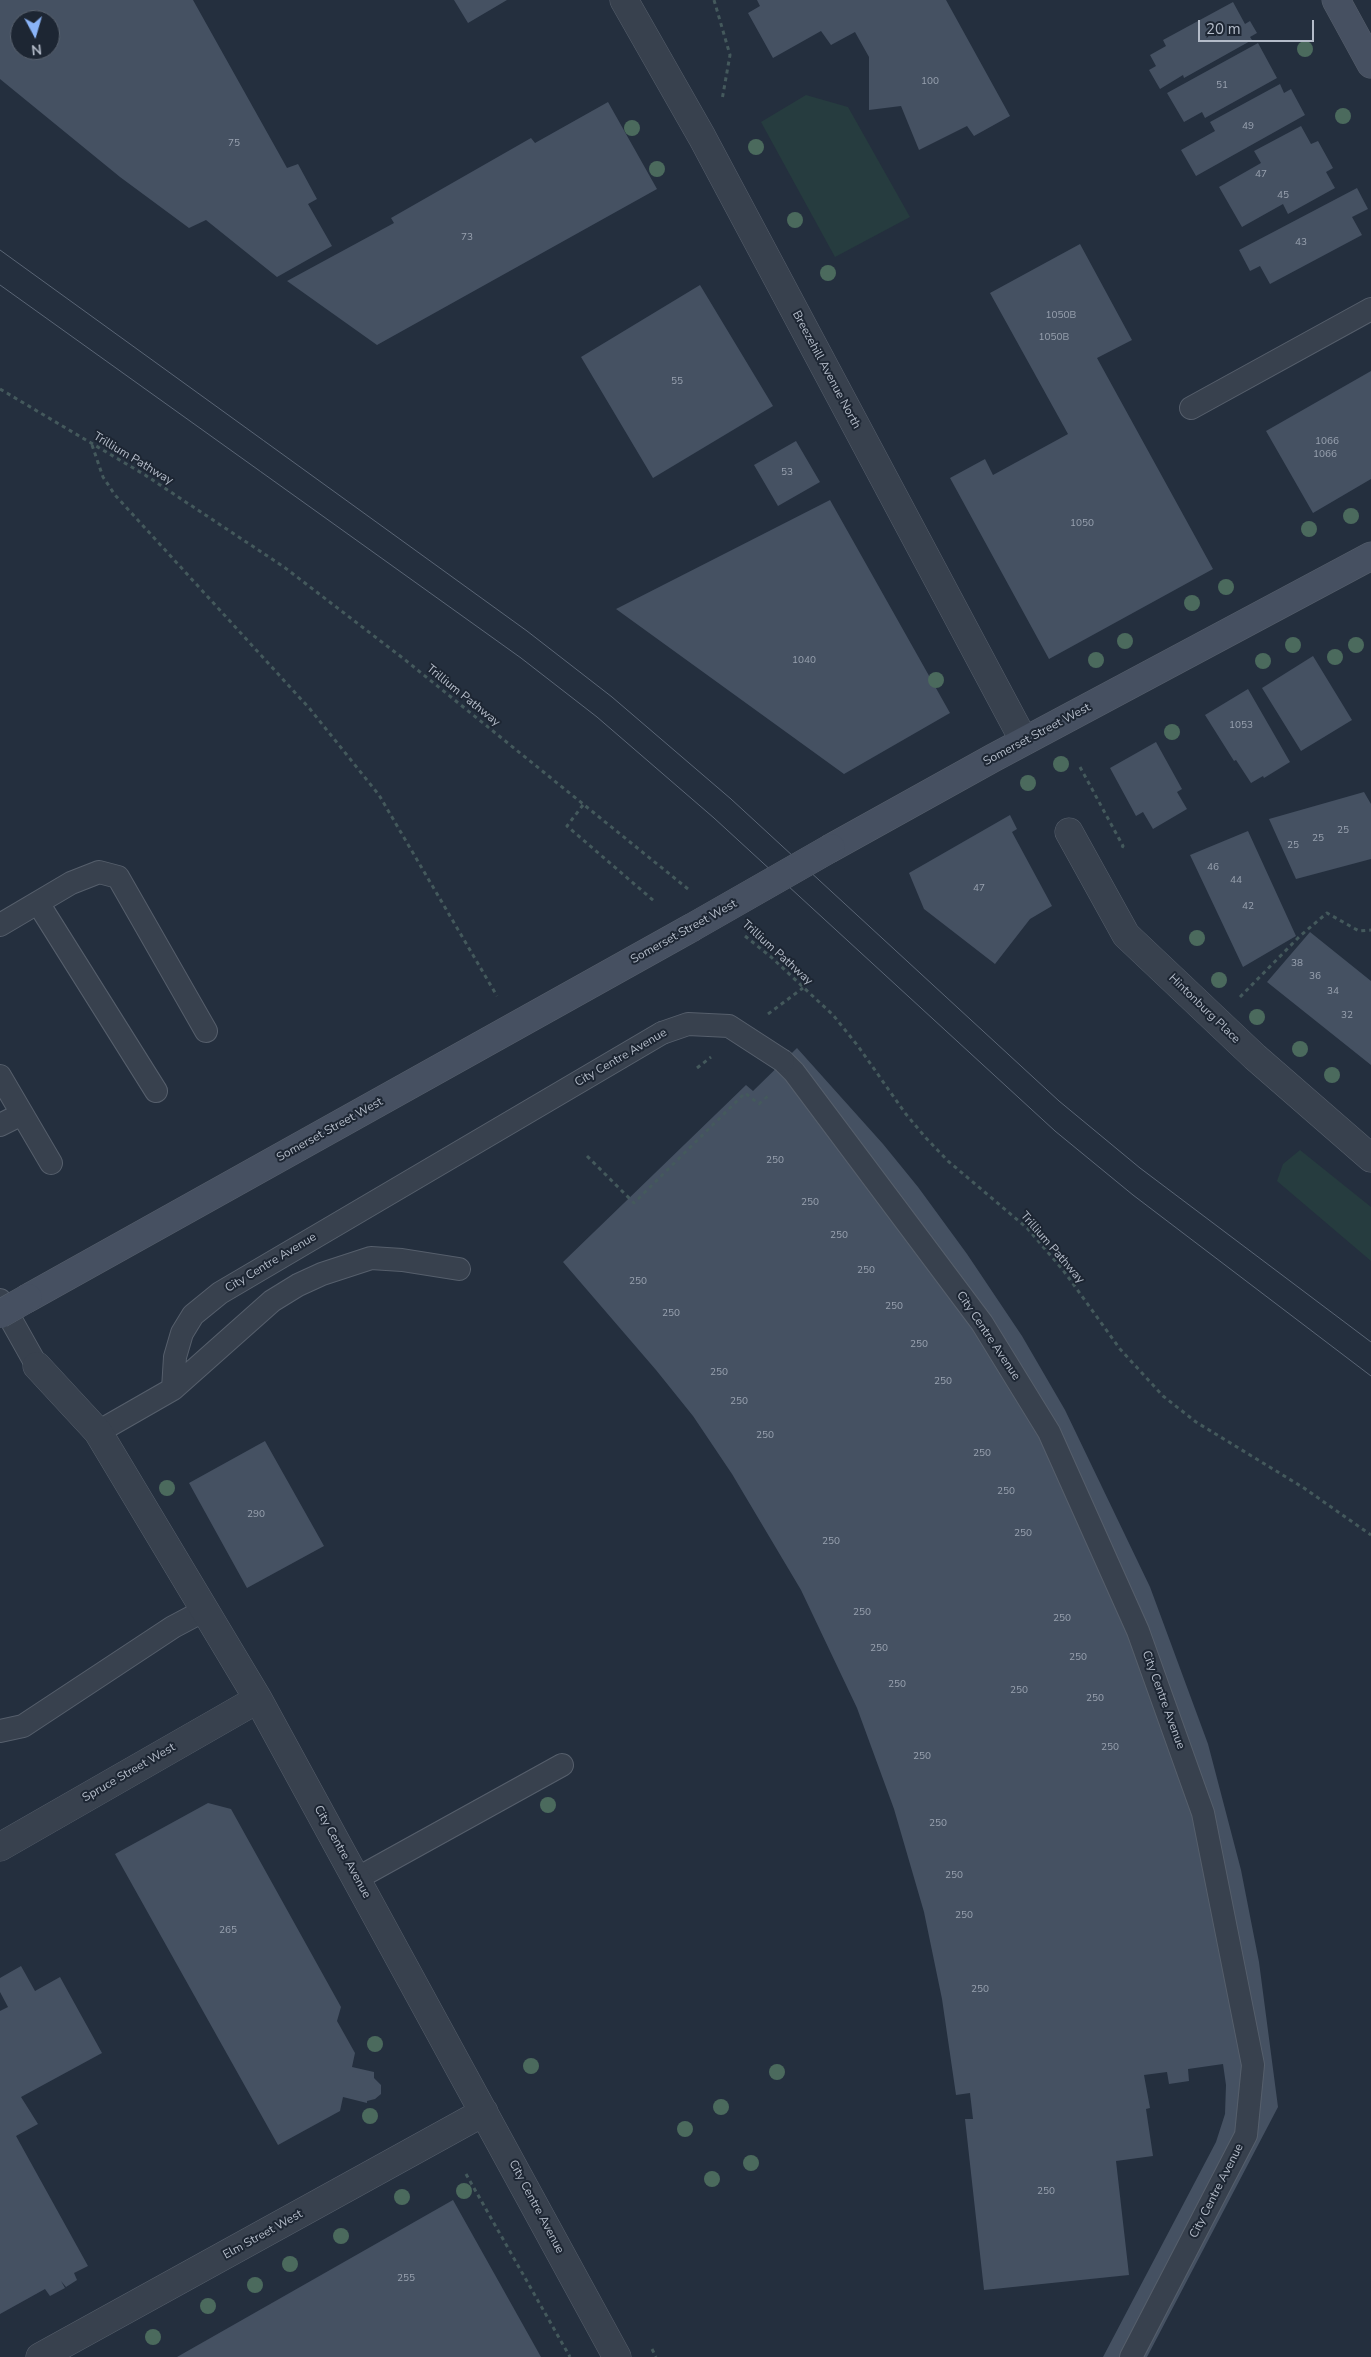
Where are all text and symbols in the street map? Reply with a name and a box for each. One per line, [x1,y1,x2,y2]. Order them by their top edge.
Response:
north arrow [10,10,60,60]
scale bar [1201,10,1317,42]
text: 20 m [1206,19,1241,39]
text: N [30,39,43,59]
house number: 100 [921,76,939,88]
house number: 51 [1216,80,1228,92]
house number: 49 [1242,121,1254,133]
house number: 75 [228,138,240,150]
house number: 47 [1255,169,1267,181]
house number: 45 [1277,190,1289,202]
house number: 73 [461,232,473,244]
house number: 43 [1295,237,1307,249]
street label: Breezehill Avenue North [789,308,863,432]
house number: 1050B [1046,310,1076,322]
house number: 1050B [1039,332,1069,344]
house number: 55 [671,376,683,388]
street label: Trillium Pathway [91,430,175,488]
house number: 1066 [1315,436,1339,448]
house number: 1066 [1313,449,1337,461]
house number: 53 [781,467,793,479]
house number: 1050 [1070,518,1094,530]
house number: 1040 [792,655,816,667]
street label: Trillium Pathway [423,662,503,730]
street label: Somerset Street West [981,701,1093,769]
house number: 1053 [1229,720,1253,732]
house number: 25 [1337,825,1349,837]
house number: 25 [1312,833,1324,845]
house number: 25 [1287,840,1299,852]
house number: 46 [1207,862,1219,874]
house number: 44 [1230,875,1242,887]
house number: 47 [973,883,985,895]
street label: Somerset Street West [628,897,740,967]
house number: 42 [1242,901,1254,913]
street label: Trillium Pathway [739,917,815,989]
house number: 38 [1291,958,1303,970]
street label: Hintonburg Place [1165,971,1243,1047]
house number: 36 [1309,971,1321,983]
house number: 34 [1327,986,1339,998]
house number: 32 [1341,1010,1353,1022]
street label: City Centre Avenue [572,1026,670,1090]
street label: Somerset Street West [274,1095,386,1165]
house number: 250 [766,1155,784,1167]
house number: 250 [801,1197,819,1209]
street label: Trillium Pathway [1017,1209,1087,1287]
street label: City Centre Avenue [223,1230,319,1296]
house number: 250 [830,1230,848,1242]
house number: 250 [857,1265,875,1277]
house number: 250 [629,1276,647,1288]
street label: City Centre Avenue [953,1289,1023,1383]
house number: 250 [885,1301,903,1313]
house number: 250 [662,1308,680,1320]
house number: 250 [910,1339,928,1351]
house number: 250 [710,1367,728,1379]
house number: 250 [934,1376,952,1388]
house number: 250 [730,1396,748,1408]
house number: 250 [756,1430,774,1442]
house number: 250 [973,1448,991,1460]
house number: 250 [997,1486,1015,1498]
house number: 290 [247,1509,265,1521]
house number: 250 [1014,1528,1032,1540]
house number: 250 [822,1536,840,1548]
house number: 250 [853,1607,871,1619]
house number: 250 [1053,1613,1071,1625]
house number: 250 [870,1643,888,1655]
street label: City Centre Avenue [1138,1649,1188,1751]
house number: 250 [1069,1652,1087,1664]
house number: 250 [888,1679,906,1691]
house number: 250 [1010,1685,1028,1697]
house number: 250 [1086,1693,1104,1705]
street label: Spruce Street West [80,1741,178,1805]
house number: 250 [1101,1742,1119,1754]
house number: 250 [913,1751,931,1763]
street label: City Centre Avenue [310,1803,374,1901]
house number: 250 [929,1818,947,1830]
house number: 250 [945,1870,963,1882]
house number: 250 [955,1910,973,1922]
house number: 265 [219,1925,237,1937]
house number: 250 [971,1984,989,1996]
street label: City Centre Avenue [1187,2141,1247,2241]
street label: City Centre Avenue [505,2158,567,2256]
house number: 250 [1037,2186,1055,2198]
street label: Elm Street West [221,2207,305,2263]
house number: 255 [397,2273,415,2285]

